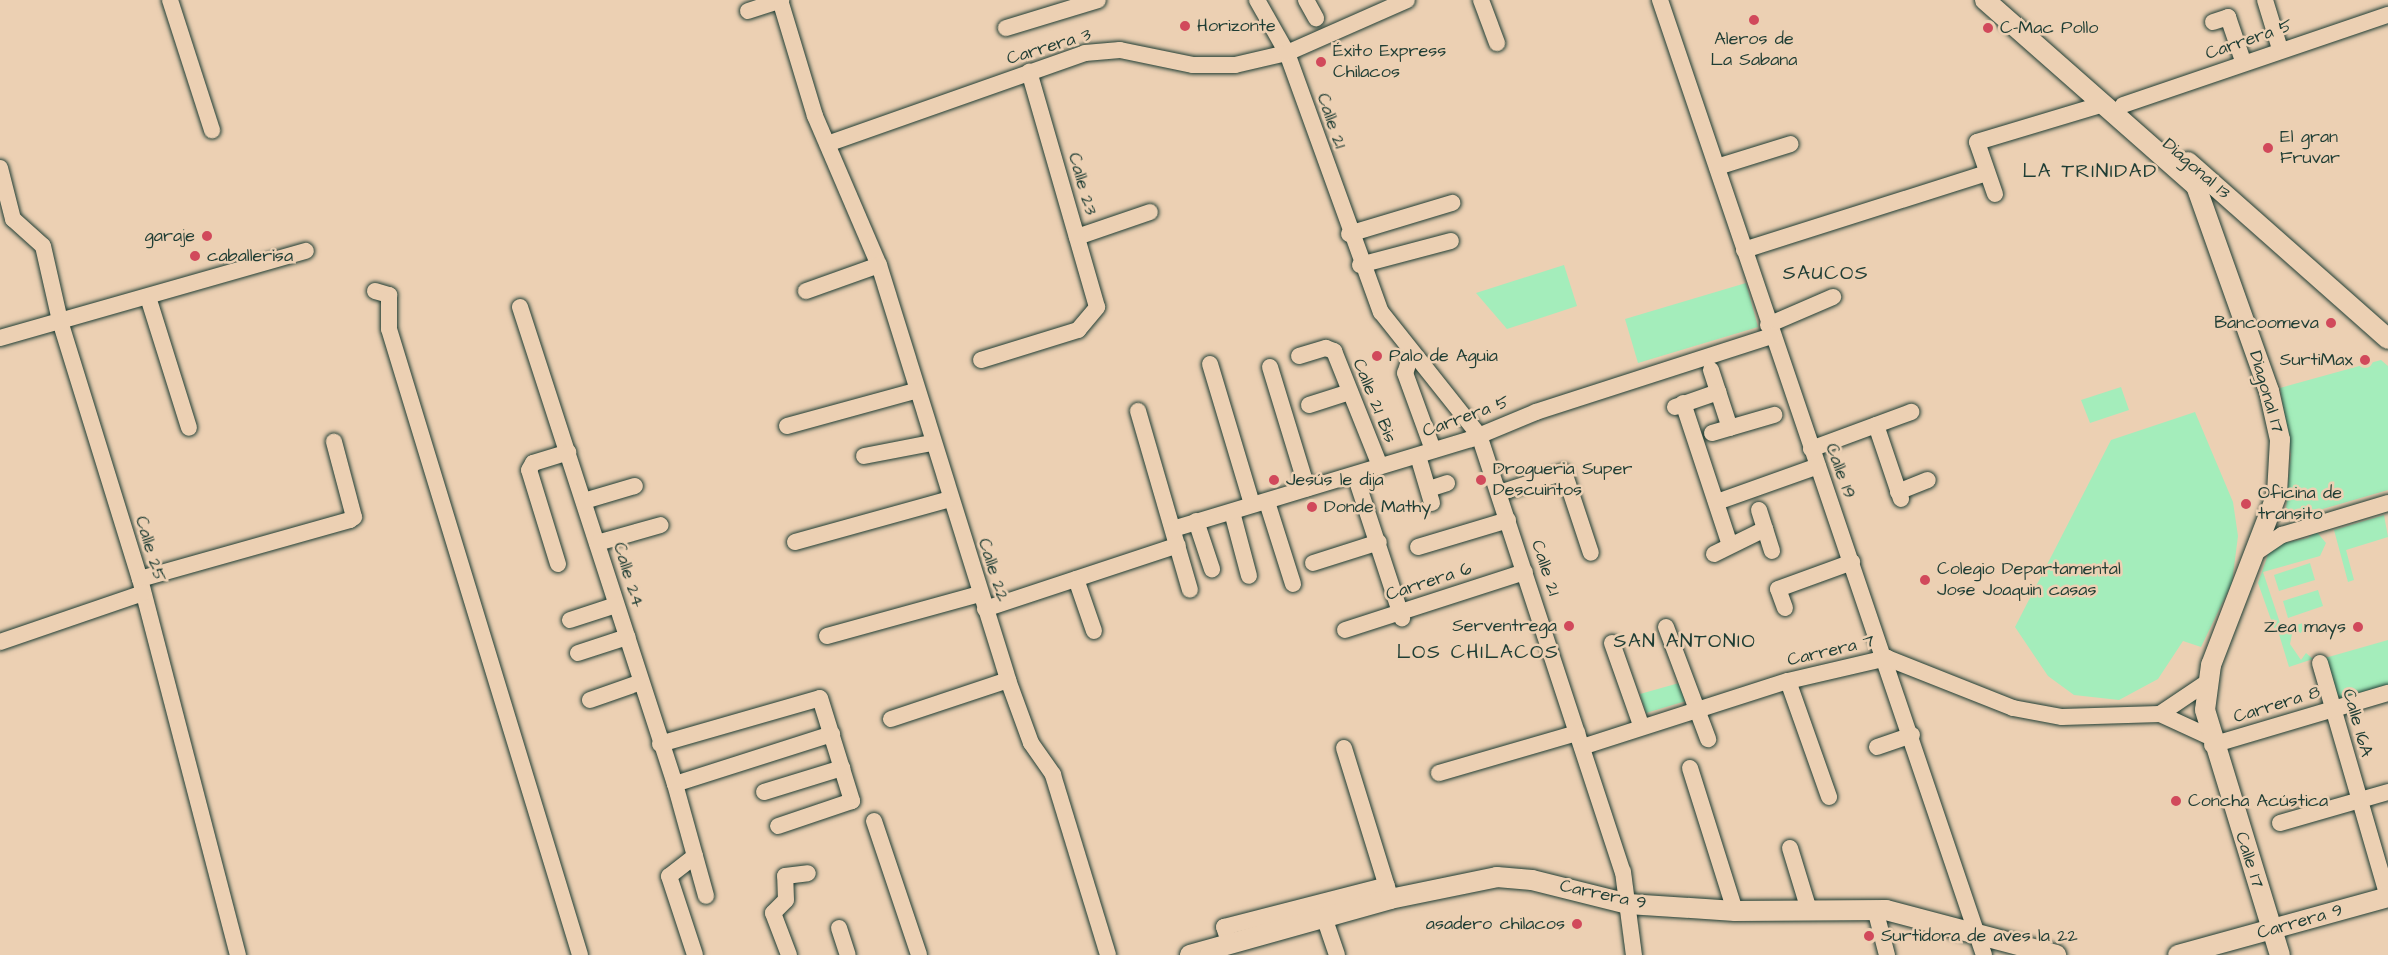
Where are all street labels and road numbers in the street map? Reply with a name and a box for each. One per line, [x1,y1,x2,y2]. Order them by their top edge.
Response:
street label: Carrera 5 [2203,15,2295,65]
street label: Carrera 3 [1004,24,1094,70]
street label: Calle 21 [1311,90,1351,152]
street label: Diagonal 13 [2158,134,2234,204]
street label: Calle 23 [1063,150,1101,218]
street label: Diagonal 17 [2244,348,2288,436]
street label: Calle 21 Bis [1347,356,1401,446]
street label: Carrera 5 [1420,391,1512,443]
street label: Calle 19 [1820,440,1860,502]
street label: Calle 25 [130,514,170,584]
street label: Calle 22 [973,536,1013,604]
street label: Calle 21 [1526,538,1564,598]
street label: Calle 24 [608,540,648,610]
street label: Carrera 6 [1383,558,1475,606]
street label: Carrera 7 [1785,630,1877,672]
street label: Carrera 8 [2231,682,2323,728]
street label: Calle 16A [2337,687,2377,759]
street label: Calle 17 [2230,829,2268,891]
street label: Carrera 9 [1558,875,1648,915]
street label: Carrera 9 [2255,899,2345,945]

